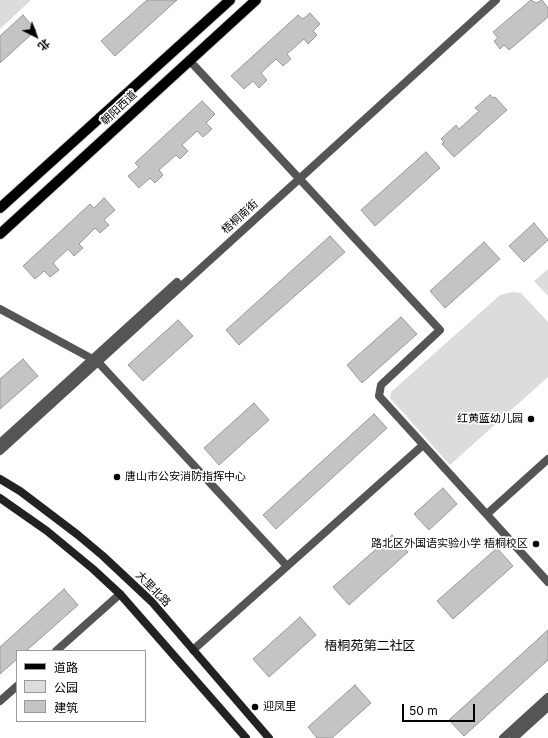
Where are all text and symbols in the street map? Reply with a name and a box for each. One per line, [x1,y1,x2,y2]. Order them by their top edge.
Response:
north arrow [16,16,56,56]
text: 北 [35,36,53,54]
street label: 朝阳西道 [98,88,140,128]
street label: 梧桐南街 [219,197,261,237]
place label: 红黄蓝幼儿园 [457,412,523,426]
marker: 红黄蓝幼儿园 [526,414,536,424]
place label: 唐山市公安消防指挥中心 [125,470,246,484]
marker: 唐山市公安消防指挥中心 [112,472,122,482]
place label: 路北区外国语实验小学 梧桐校区 [371,537,528,551]
marker: 路北区外国语实验小学 梧桐校区 [531,539,541,549]
street label: 大里北路 [133,569,173,609]
district label: 梧桐苑第二社区 [325,638,415,654]
legend [16,650,146,722]
text: 道路 [54,660,78,675]
text: 公园 [54,680,78,695]
scale bar [404,696,477,722]
text: 建筑 [54,700,78,715]
place label: 迎凤里 [263,700,296,714]
marker: 迎凤里 [250,702,260,712]
text: 50 m [409,703,438,718]

